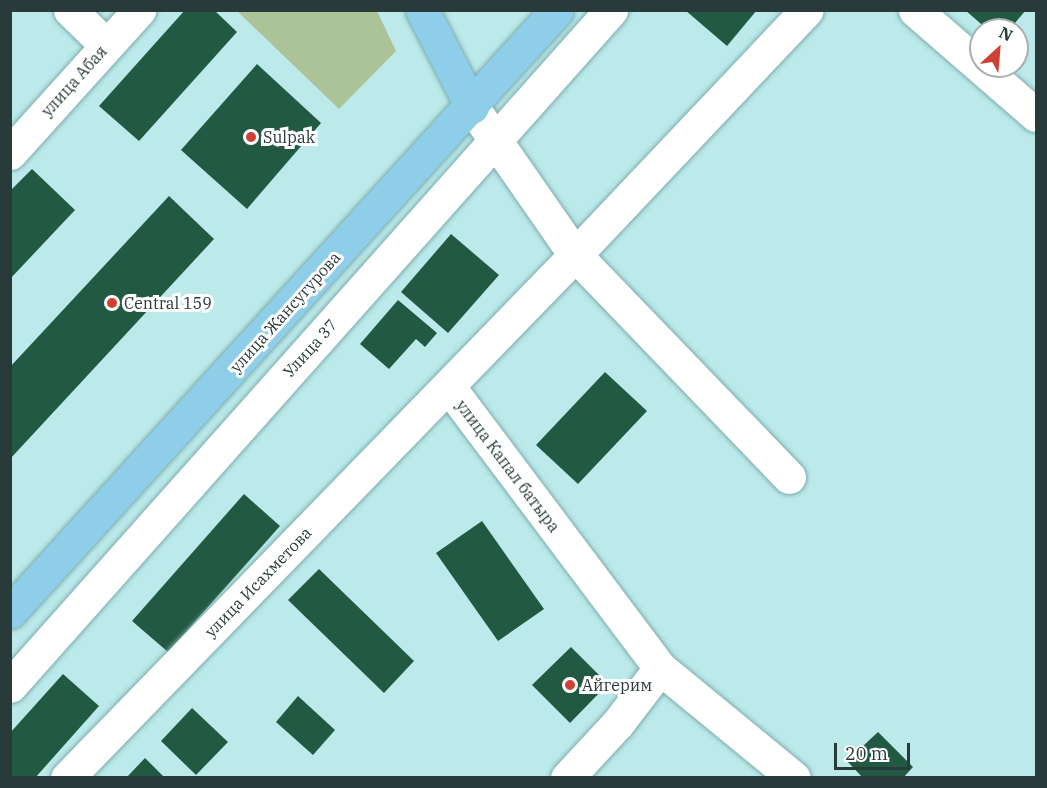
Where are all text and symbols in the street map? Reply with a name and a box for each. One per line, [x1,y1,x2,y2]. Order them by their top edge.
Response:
north arrow [969,18,1029,78]
text: N [996,22,1016,45]
street label: улица Абая [37,42,111,120]
place label: Sulpak [263,127,315,147]
marker: Sulpak [244,130,258,144]
street label: улица Жансугурова [226,248,344,376]
place label: Central 159 [124,293,212,313]
marker: Central 159 [105,296,119,310]
street label: Улица 37 [279,315,341,381]
street label: улица Капал батыра [452,396,564,536]
street label: улица Исахметова [201,523,315,641]
place label: Айгерим [582,675,652,695]
marker: Айгерим [563,678,577,692]
scale bar [837,731,914,769]
text: 20 m [845,742,888,765]

